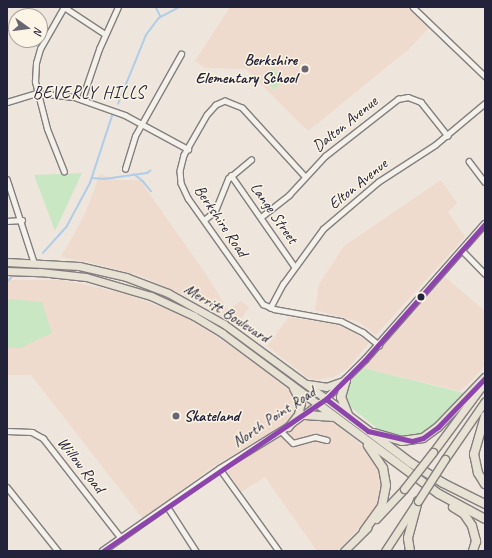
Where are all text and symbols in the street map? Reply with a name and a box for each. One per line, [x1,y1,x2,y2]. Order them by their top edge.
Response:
north arrow [8,8,48,48]
text: N [31,26,46,36]
place label: Berkshire Elementary School [195,50,297,88]
marker: Berkshire Elementary School [300,64,310,74]
district label: BEVERLY HILLS [33,83,145,103]
street label: Dalton Avenue [309,92,381,156]
street label: Elton Avenue [325,155,391,213]
street label: Lange Street [246,179,302,247]
street label: Berkshire Road [190,181,252,261]
street label: Merritt Boulevard [180,279,274,347]
unlabelled marker [416,292,426,302]
street label: North Point Road [229,382,319,452]
place label: Skateland [184,406,239,426]
marker: Skateland [171,411,181,421]
street label: Willow Road [53,433,109,497]

